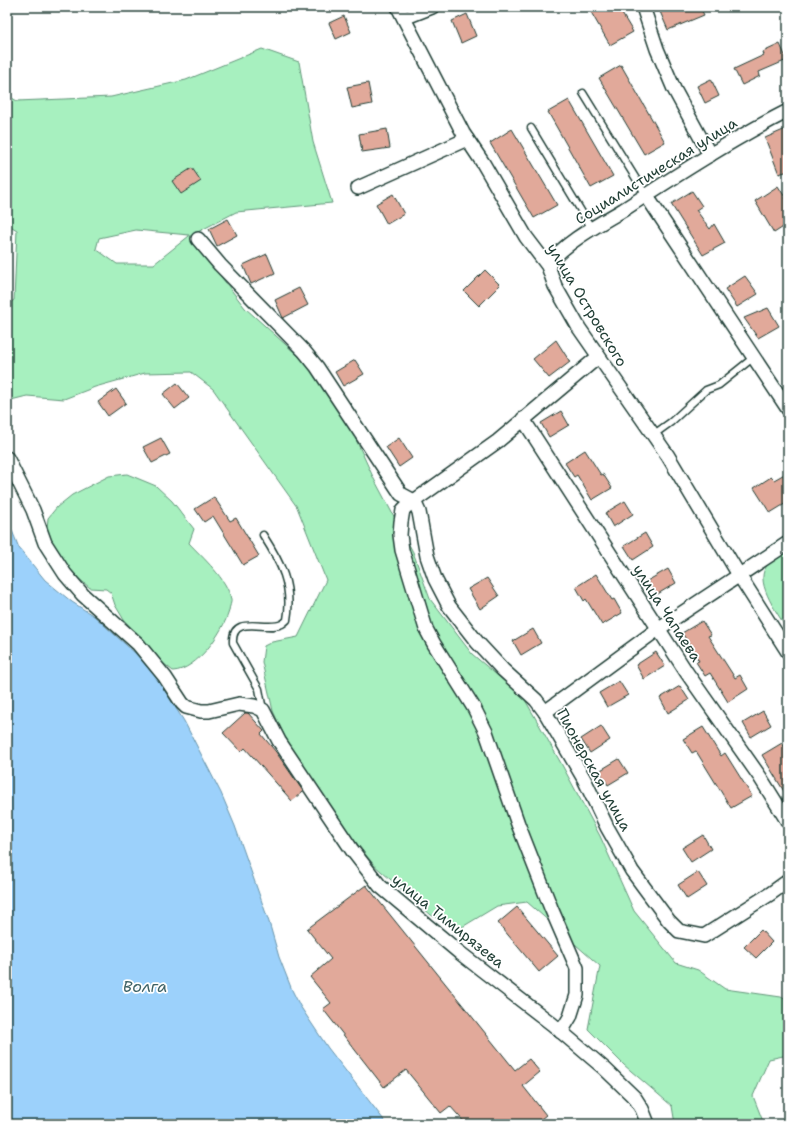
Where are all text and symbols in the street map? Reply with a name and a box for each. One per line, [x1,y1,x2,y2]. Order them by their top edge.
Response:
street label: Социалистическая улица [571,112,741,229]
street label: улица Островского [542,240,632,370]
street label: улица Чапаева [628,561,706,666]
street label: Пионерская улица [552,705,636,835]
street label: улица Тимирязева [388,869,509,973]
water label: Волга [123,976,167,997]

